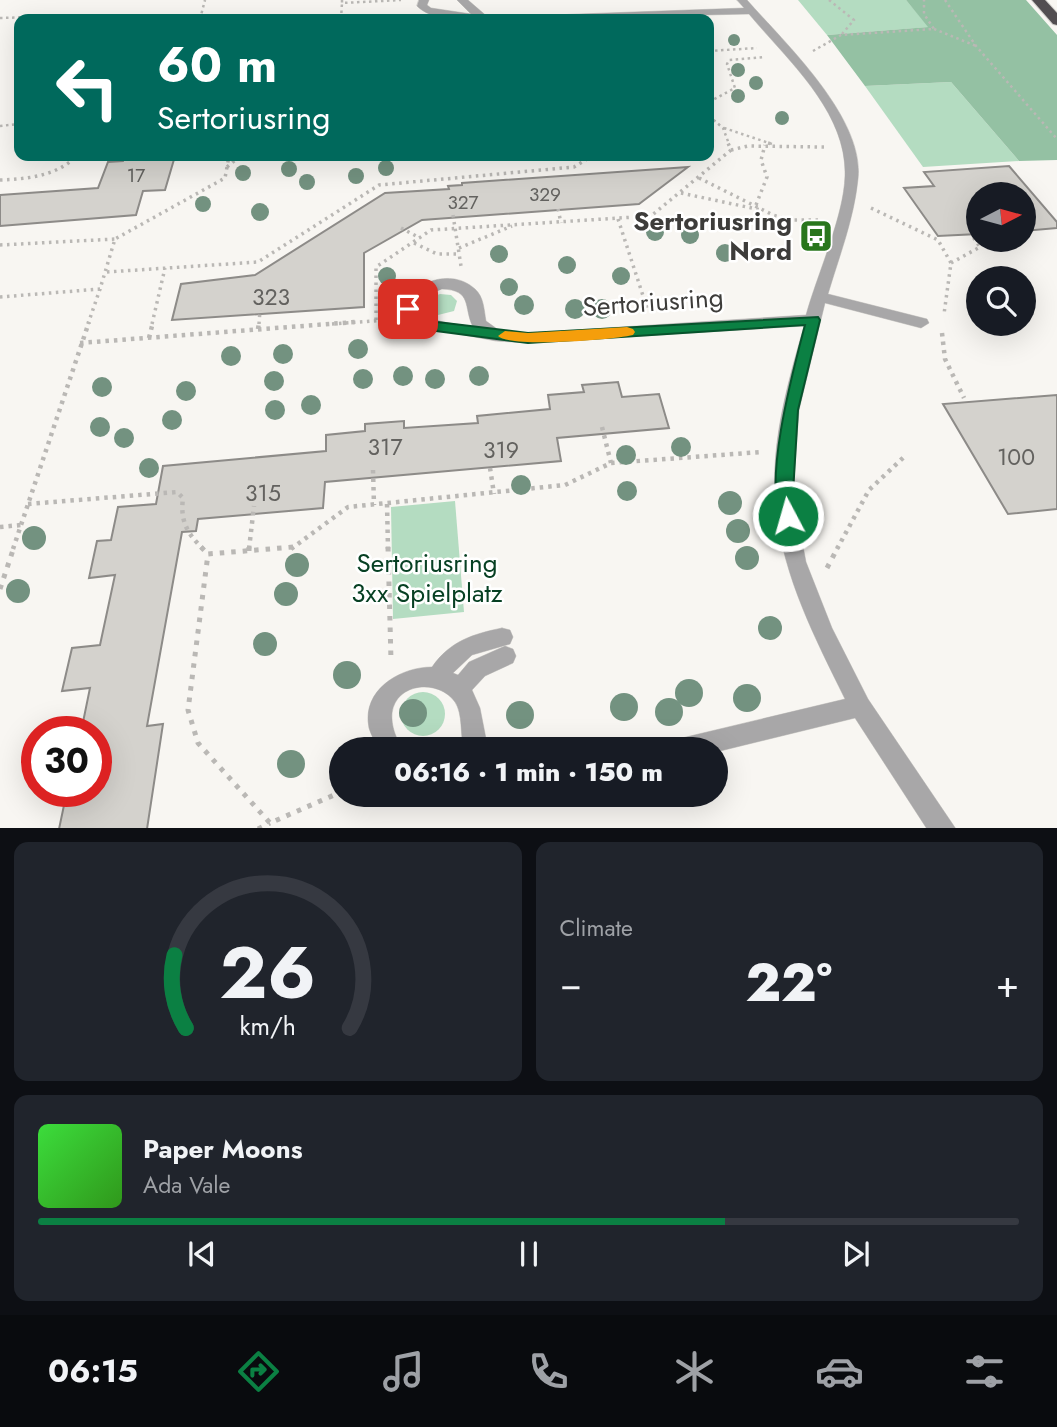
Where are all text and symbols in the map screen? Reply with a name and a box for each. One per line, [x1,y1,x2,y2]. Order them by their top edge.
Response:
text: 60 m [157,30,277,100]
icon: left [42,42,133,133]
text: Sertoriusring [157,95,330,141]
house number: 17 [127,162,145,189]
house number: 329 [529,181,561,208]
north arrow [966,182,1036,252]
map controls [966,182,1036,336]
house number: 327 [447,189,479,216]
place label: Sertoriusring Nord [633,202,792,270]
bus stop icon: Sertoriusring Nord [797,217,835,255]
button: search [966,266,1036,336]
street label: Sertoriusring [581,278,725,326]
pin [378,279,438,339]
house number: 323 [252,280,290,314]
icon: arrive [389,290,427,328]
house number: 317 [368,430,402,464]
house number: 319 [483,433,519,467]
house number: 100 [997,440,1035,474]
house number: 315 [245,476,281,510]
position arrow [751,479,825,553]
park label: Sertoriusring 3xx Spielplatz [351,544,503,612]
speed limit sign: 30 [21,716,112,807]
text: 06:16 · 1 min · 150 m [394,753,663,791]
text: Climate [560,911,633,945]
text: 26 [220,920,316,1025]
text: 22° [745,945,832,1021]
text: − [560,956,582,1011]
text: + [996,956,1019,1011]
text: km/h [239,1007,296,1043]
text: Paper Moons [143,1130,303,1168]
text: Ada Vale [143,1168,230,1202]
icon: previous [183,1235,221,1273]
icon: pause [510,1235,548,1273]
icon: next [837,1235,875,1273]
icon: directions [234,1347,283,1396]
icon: music [379,1347,428,1396]
icon: phone [524,1347,573,1396]
icon: climate [670,1347,719,1396]
icon: car [815,1347,864,1396]
icon: filters [960,1347,1009,1396]
text: 06:15 [48,1348,138,1394]

